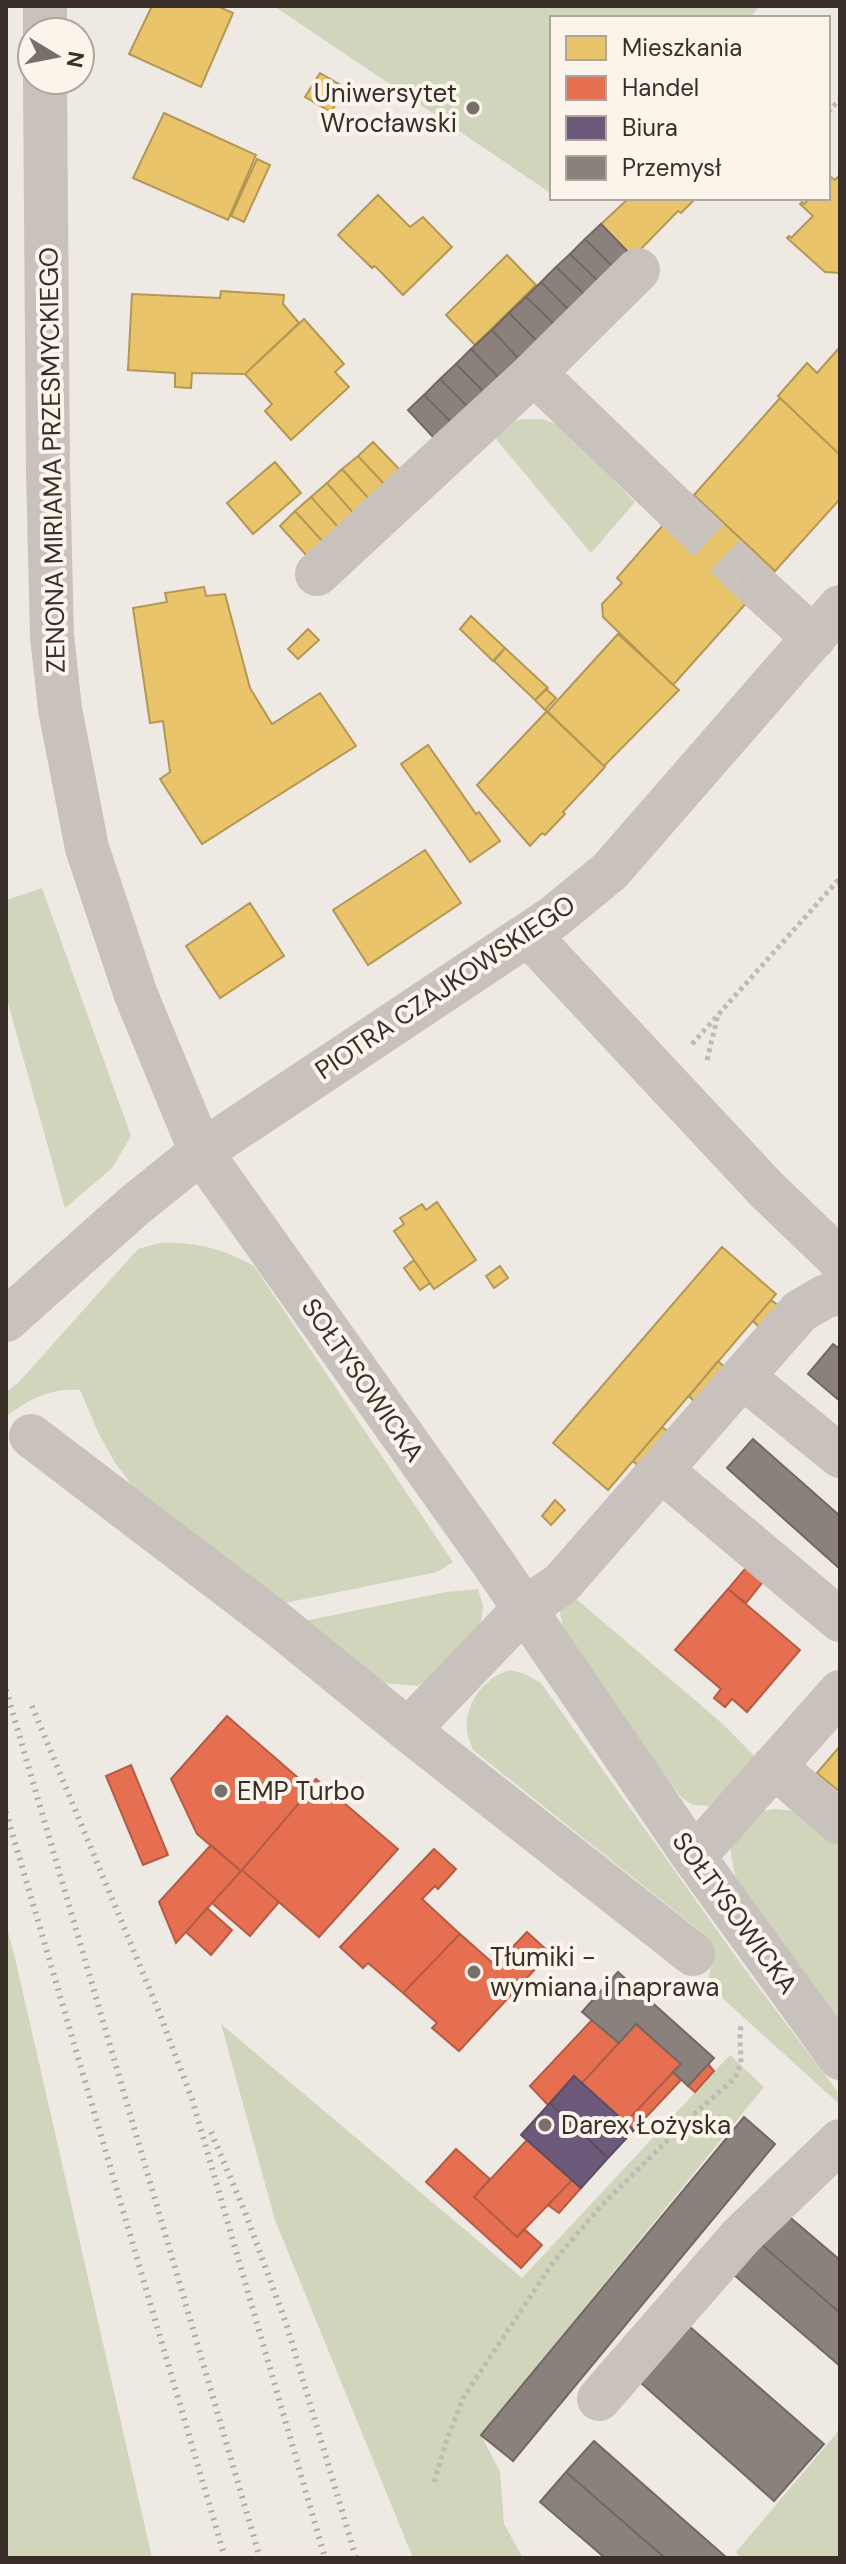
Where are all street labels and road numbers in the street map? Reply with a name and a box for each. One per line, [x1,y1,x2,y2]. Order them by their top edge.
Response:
street label: ZENONA MIRIAMA PRZESMYCKIEGO [31,247,73,673]
street label: PIOTRA CZAJKOWSKIEGO [308,887,582,1087]
street label: SOŁTYSOWICKA [294,1292,432,1468]
street label: SOŁTYSOWICKA [665,1825,805,2001]

